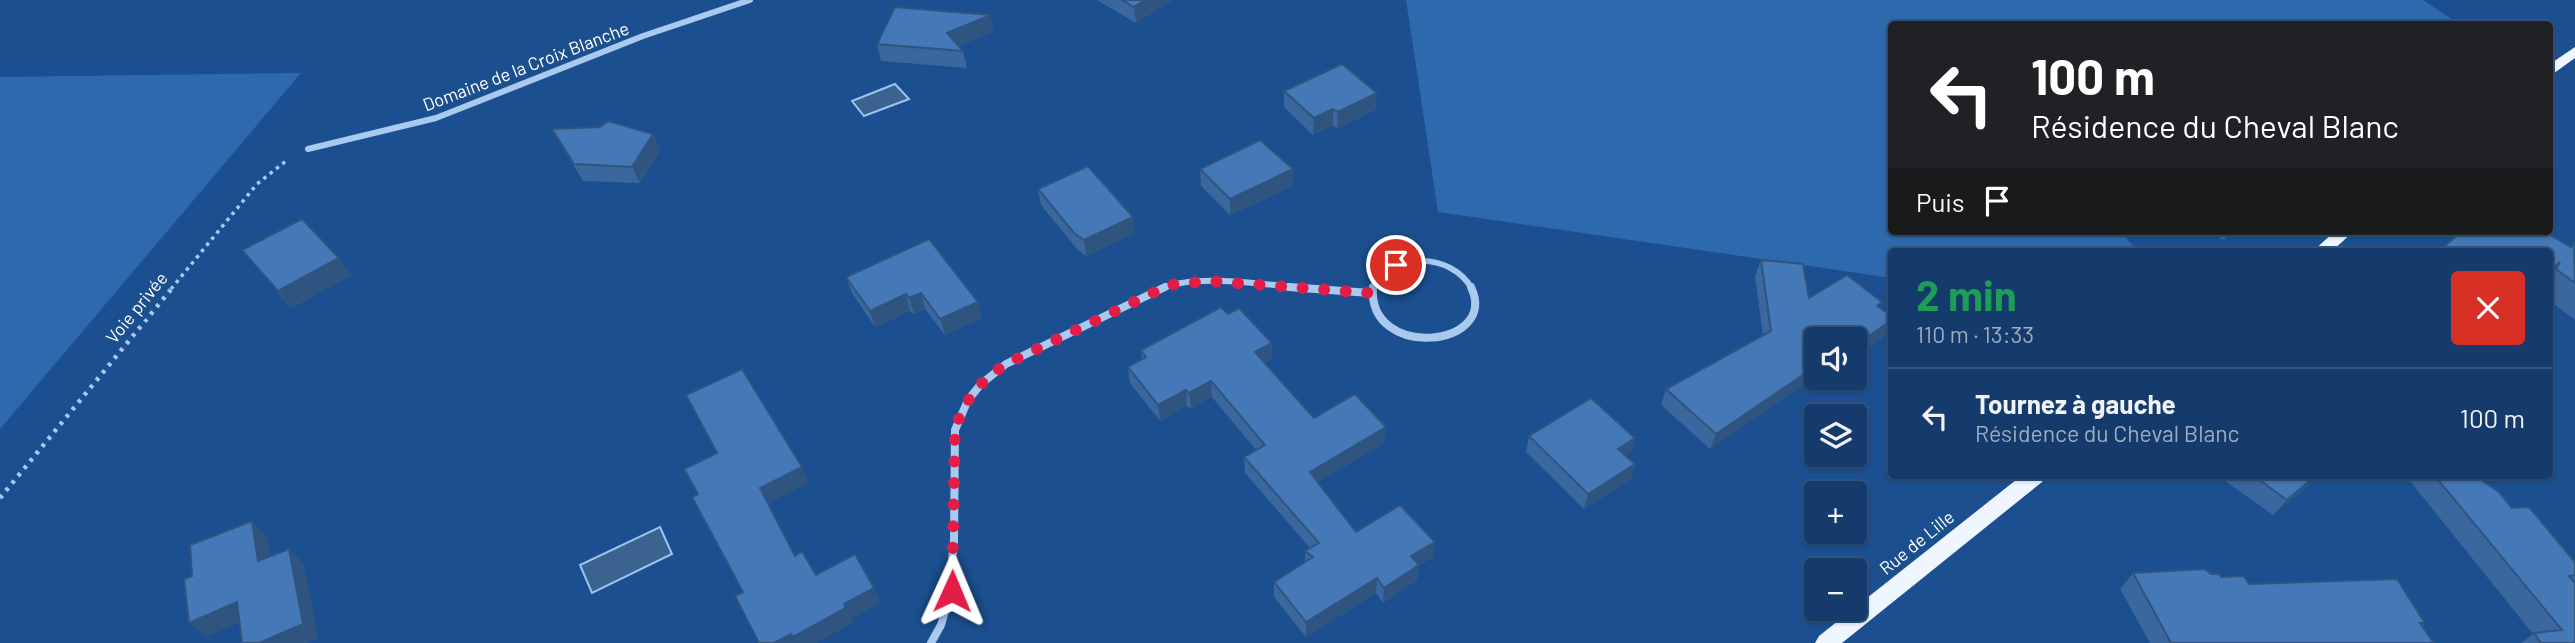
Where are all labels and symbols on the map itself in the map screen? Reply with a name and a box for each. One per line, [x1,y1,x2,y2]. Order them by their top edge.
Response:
street label: Domaine de la Croix Blanche [419,17,632,116]
pin [1366,235,1426,295]
street label: Voie privée [101,267,172,348]
street label: Rue de Lille [1875,505,1958,579]
position arrow [915,554,989,628]

